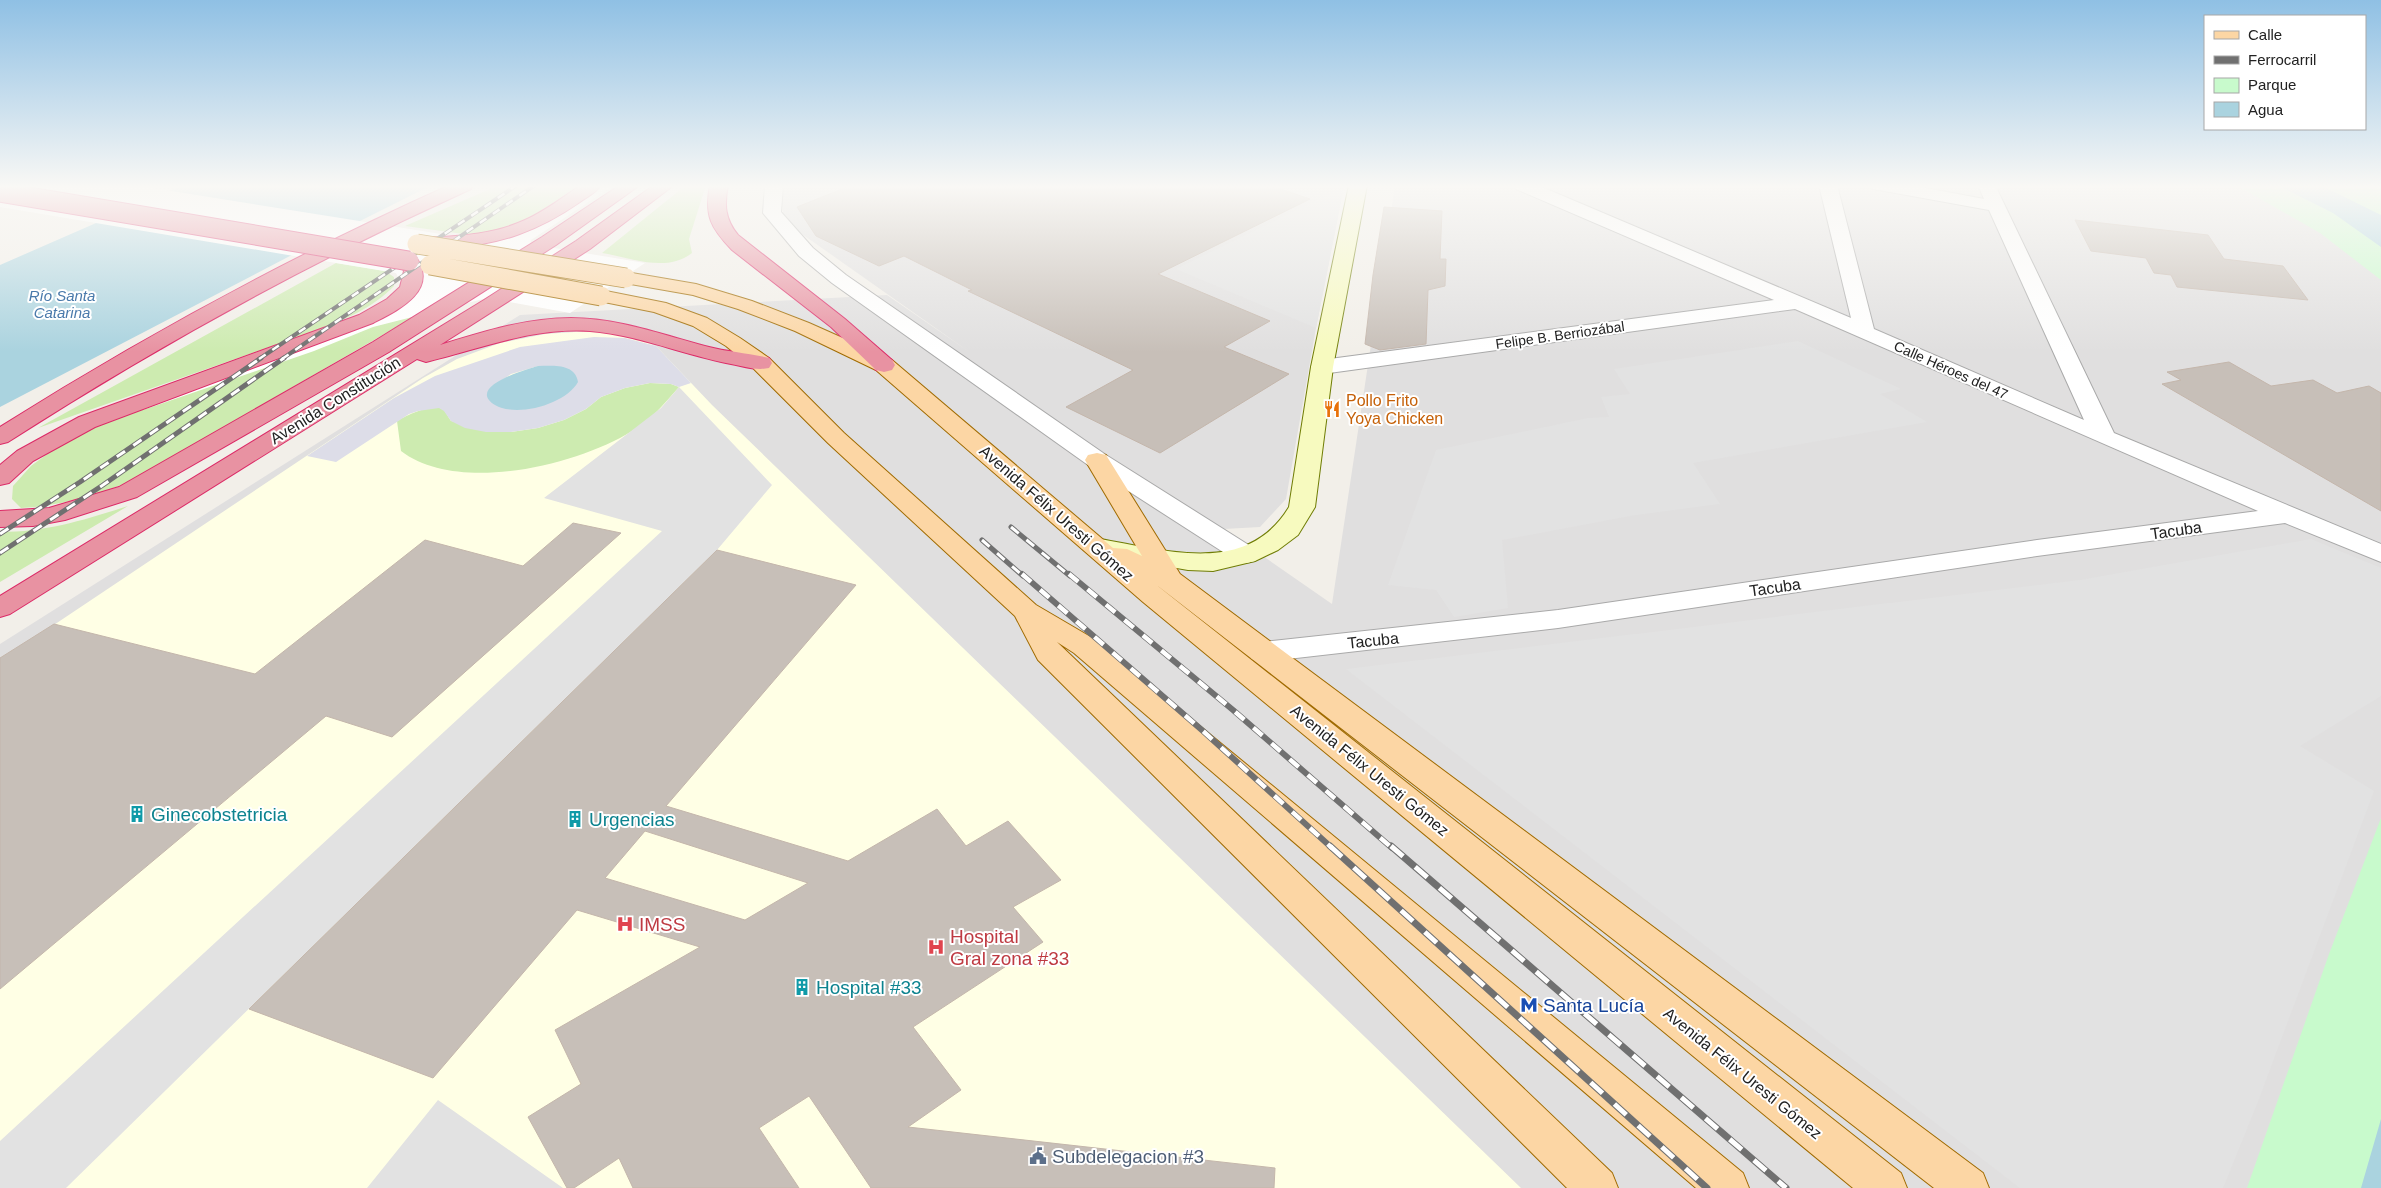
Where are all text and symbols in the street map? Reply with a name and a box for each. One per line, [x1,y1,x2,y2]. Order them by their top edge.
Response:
legend [2204,15,2366,130]
text: Calle [2248,26,2282,43]
text: Ferrocarril [2248,51,2316,68]
text: Parque [2248,76,2296,93]
text: Agua [2248,101,2284,118]
water label: Río Santa Catarina [29,287,95,321]
street label: Felipe B. Berriozábal [1495,318,1625,352]
street label: Calle Héroes del 47 [1892,338,2011,402]
street label: Avenida Constitución [267,353,403,447]
place label: Pollo Frito Yoya Chicken [1346,392,1443,427]
restaurant icon: Pollo Frito Yoya Chicken [1322,399,1342,419]
street label: Avenida Félix Uresti Gómez [976,442,1137,585]
street label: Tacuba [2149,518,2203,543]
street label: Tacuba [1748,575,1802,600]
street label: Tacuba [1347,629,1400,652]
street label: Avenida Félix Uresti Gómez [1287,701,1452,839]
building icon: Ginecobstetricia [127,804,147,824]
place label: Ginecobstetricia [151,804,288,825]
building icon: Urgencias [565,809,585,829]
place label: Urgencias [589,809,675,830]
hospital icon: IMSS [615,914,635,934]
place label: IMSS [639,914,685,935]
place label: Hospital Gral zona #33 [950,926,1069,969]
hospital icon: Hospital Gral zona #33 [926,937,946,957]
building icon: Hospital #33 [792,977,812,997]
place label: Hospital #33 [816,977,922,998]
metro station icon: Santa Lucía [1519,995,1539,1015]
place label: Santa Lucía [1543,995,1645,1016]
street label: Avenida Félix Uresti Gómez [1660,1004,1825,1142]
public building icon: Subdelegacion #3 [1028,1146,1048,1166]
place label: Subdelegacion #3 [1052,1146,1204,1167]

